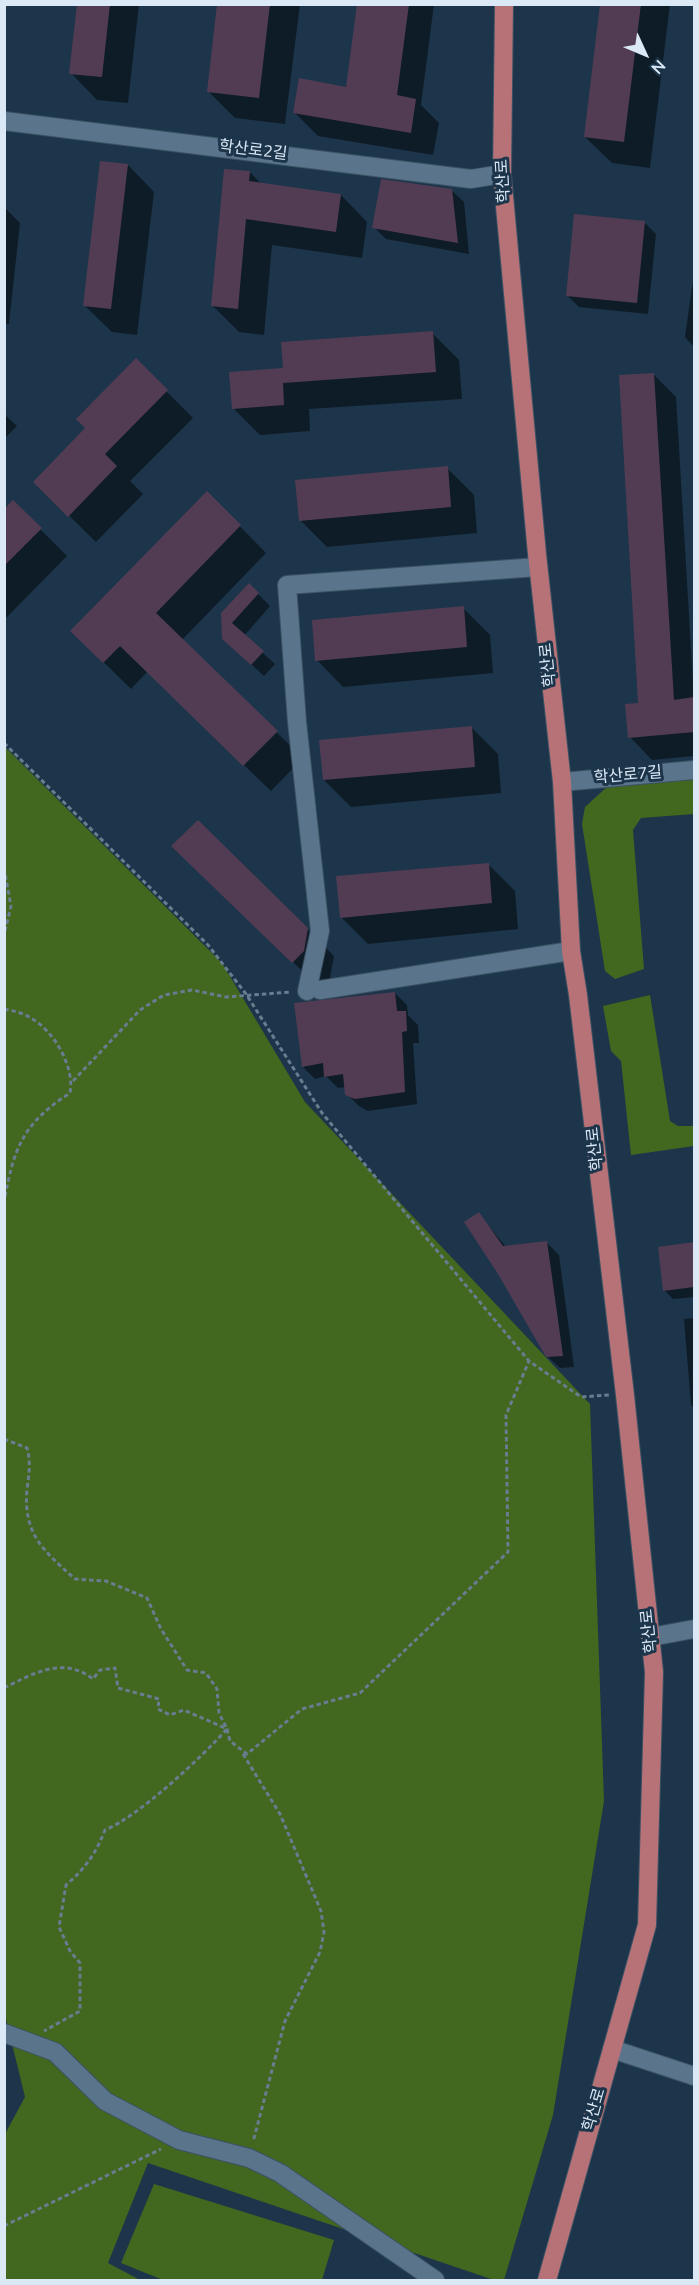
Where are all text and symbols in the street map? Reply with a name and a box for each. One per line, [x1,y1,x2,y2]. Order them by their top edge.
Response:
north arrow [615,24,675,84]
text: N [646,55,670,78]
street label: 학산로2길 [218,137,288,165]
street label: 학산로 [493,158,515,204]
street label: 학산로 [537,642,561,688]
street label: 학산로7길 [593,763,663,789]
street label: 학산로 [584,1126,608,1172]
street label: 학산로 [638,1608,662,1654]
street label: 학산로 [580,2086,610,2134]

